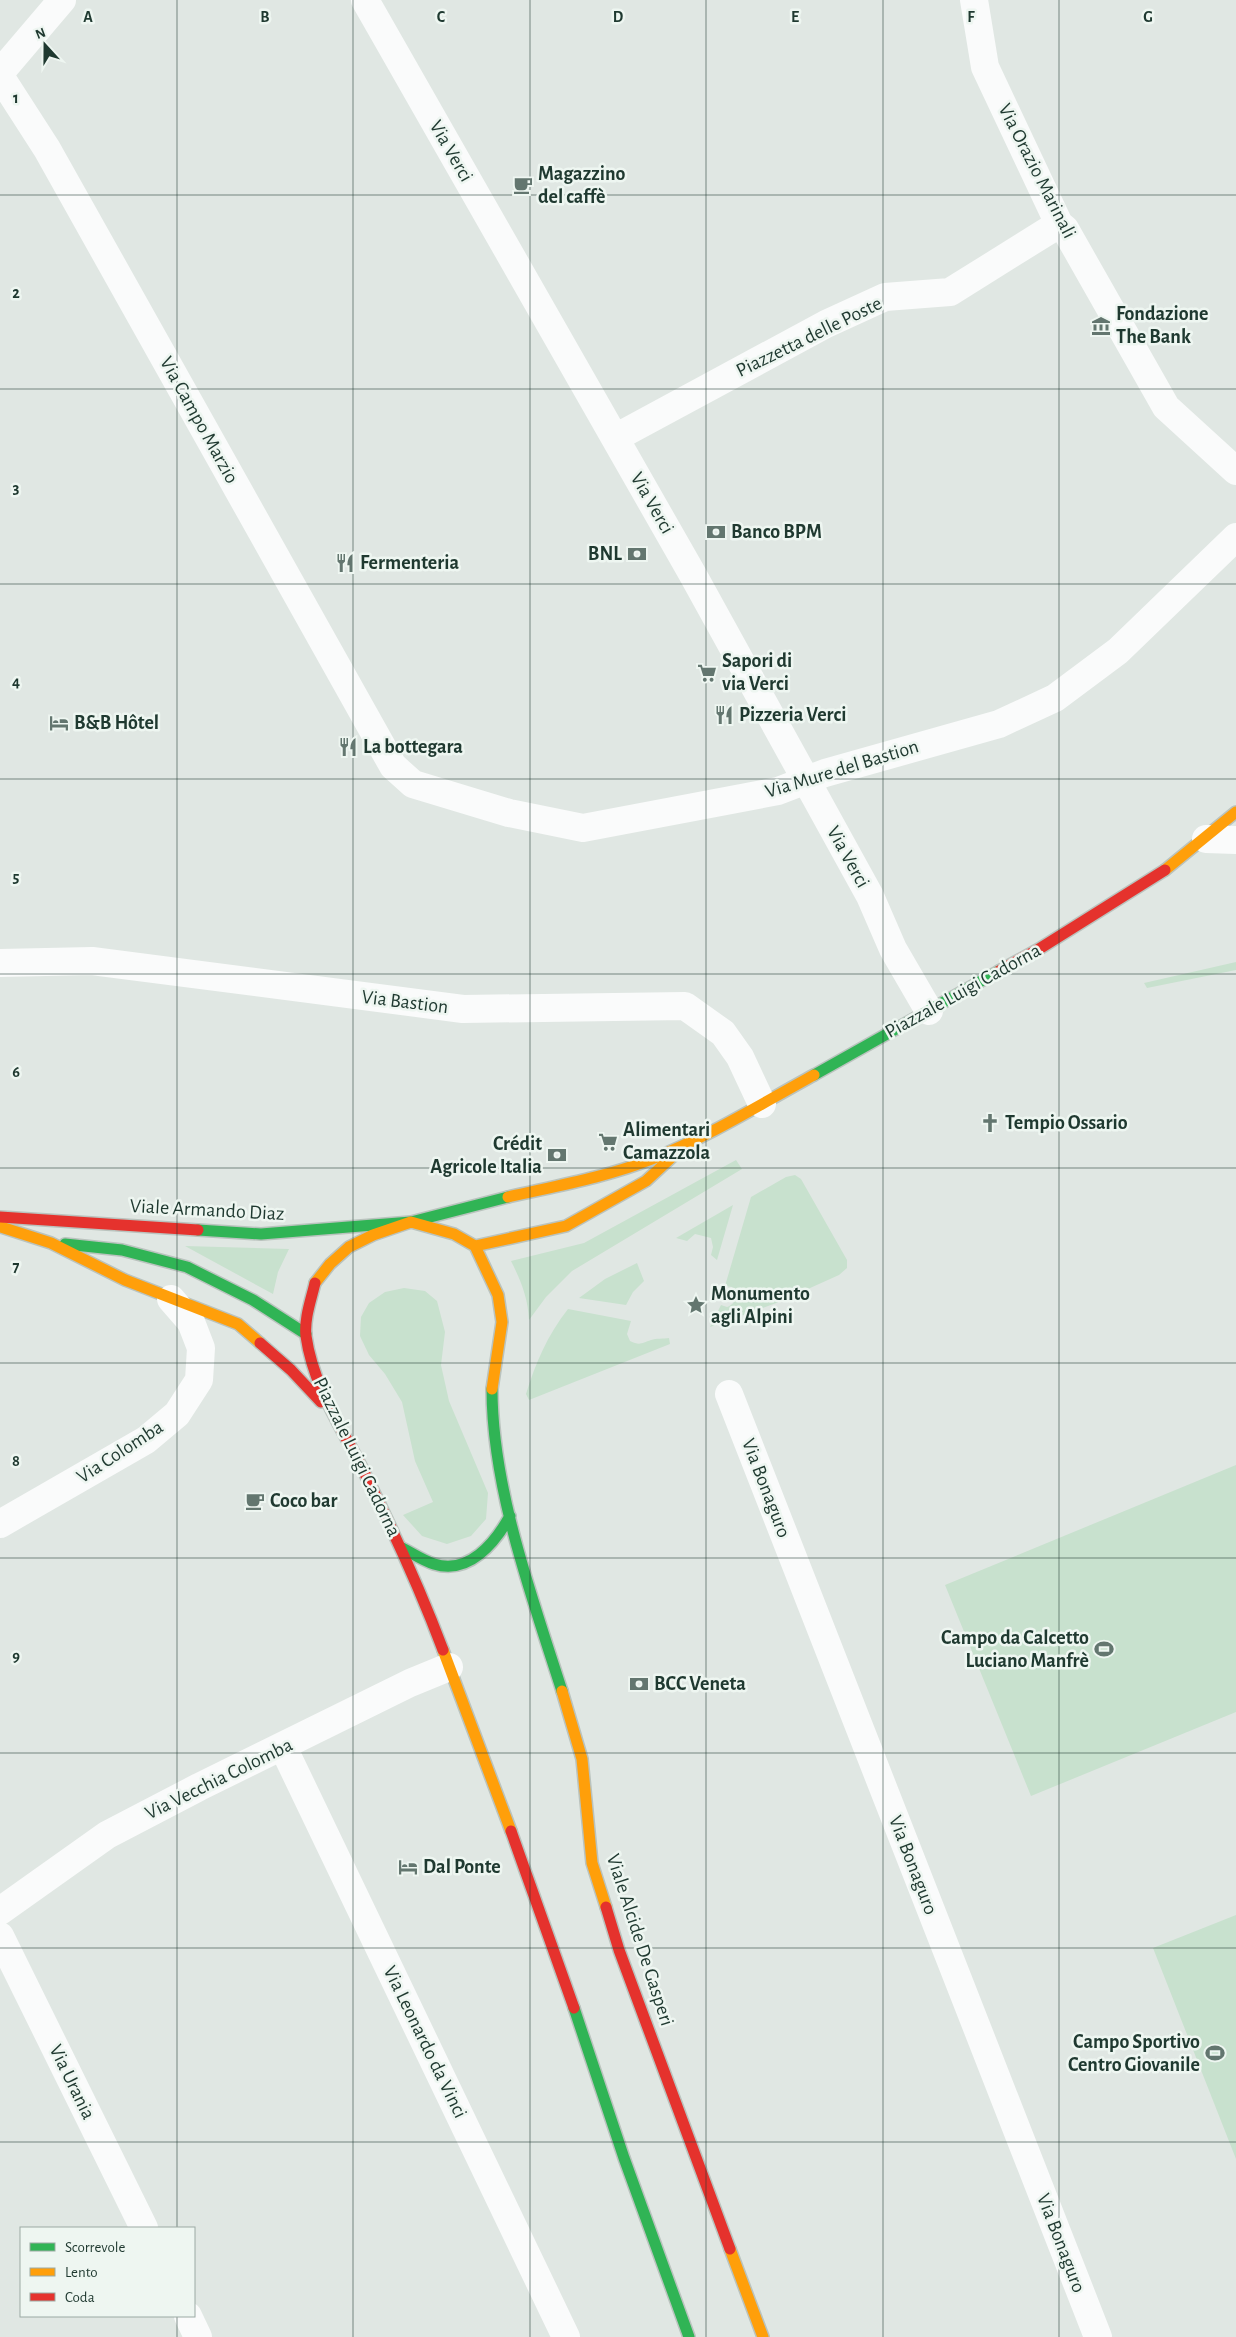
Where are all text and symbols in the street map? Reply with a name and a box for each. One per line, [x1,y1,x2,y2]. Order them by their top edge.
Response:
text: A [83,9,93,25]
text: B [260,9,270,25]
text: C [437,9,446,25]
text: D [613,9,624,25]
text: E [791,9,799,25]
text: F [967,9,975,25]
text: G [1143,9,1153,25]
north arrow [20,20,70,70]
text: N [34,26,48,42]
text: 1 [13,90,19,106]
street label: Via Orazio Marinali [994,100,1080,242]
street label: Via Verci [426,117,476,185]
place label: Magazzino del caffè [538,164,625,207]
cafe icon: Magazzino del caffè [512,174,534,196]
text: 2 [12,285,20,301]
street label: Piazzetta delle Poste [733,293,885,381]
place label: Fondazione The Bank [1116,304,1209,347]
museum icon: Fondazione The Bank [1090,315,1112,337]
street label: Via Campo Marzio [156,353,242,487]
street label: Via Verci [627,469,677,537]
text: 3 [13,480,20,496]
bank icon: Banco BPM [705,521,727,543]
place label: Banco BPM [731,522,822,542]
bank icon: BNL [626,543,648,565]
place label: BNL [588,544,622,564]
restaurant icon: Fermenteria [334,552,356,574]
place label: Fermenteria [360,553,459,573]
place label: Sapori di via Verci [722,651,792,694]
supermarket icon: Sapori di via Verci [696,662,718,684]
text: 4 [12,674,20,690]
restaurant icon: Pizzeria Verci [713,704,735,726]
place label: Pizzeria Verci [739,705,846,725]
hotel icon: B&B Hôtel [48,712,70,734]
place label: B&B Hôtel [74,713,159,733]
restaurant icon: La bottegara [337,736,359,758]
street label: Via Mure del Bastion [763,736,921,802]
place label: La bottegara [363,737,463,757]
street label: Via Verci [823,823,873,891]
text: 5 [13,869,20,885]
street label: Piazzale Luigi Cadorna [882,940,1044,1042]
street label: Via Bastion [361,987,449,1017]
text: 6 [12,1064,20,1080]
church icon: Tempio Ossario [979,1112,1001,1134]
place label: Tempio Ossario [1005,1113,1128,1133]
place label: Alimentari Camazzola [623,1120,711,1163]
supermarket icon: Alimentari Camazzola [597,1131,619,1153]
place label: Crédit Agricole Italia [430,1134,542,1177]
bank icon: Crédit Agricole Italia [546,1144,568,1166]
street label: Viale Armando Diaz [129,1196,285,1224]
text: 7 [13,1259,20,1275]
place label: Monumento agli Alpini [711,1284,810,1327]
place icon: Monumento agli Alpini [685,1294,707,1316]
street label: Piazzale Luigi Cadorna [310,1374,404,1540]
street label: Via Colomba [73,1417,167,1487]
street label: Via Bonaguro [738,1436,794,1540]
text: 8 [12,1453,20,1469]
cafe icon: Coco bar [244,1490,266,1512]
place label: Coco bar [270,1491,337,1511]
place label: Campo da Calcetto Luciano Manfrè [941,1628,1089,1671]
sports icon: Campo da Calcetto Luciano Manfrè [1093,1638,1115,1660]
text: 9 [12,1648,20,1664]
bank icon: BCC Veneta [628,1673,650,1695]
place label: BCC Veneta [654,1674,746,1694]
street label: Via Vecchia Colomba [142,1735,296,1823]
street label: Via Bonaguro [885,1813,941,1917]
street label: Viale Alcide De Gasperi [603,1852,677,2028]
hotel icon: Dal Ponte [397,1856,419,1878]
place label: Dal Ponte [423,1857,501,1877]
street label: Via Leonardo da Vinci [379,1963,471,2121]
place label: Campo Sportivo Centro Giovanile [1068,2032,1200,2075]
street label: Via Urania [45,2041,99,2123]
sports icon: Campo Sportivo Centro Giovanile [1204,2042,1226,2064]
street label: Via Bonaguro [1033,2191,1089,2295]
legend [20,2227,195,2317]
text: Scorrevole [65,2240,126,2255]
text: Lento [65,2265,98,2280]
text: Coda [65,2290,95,2305]

